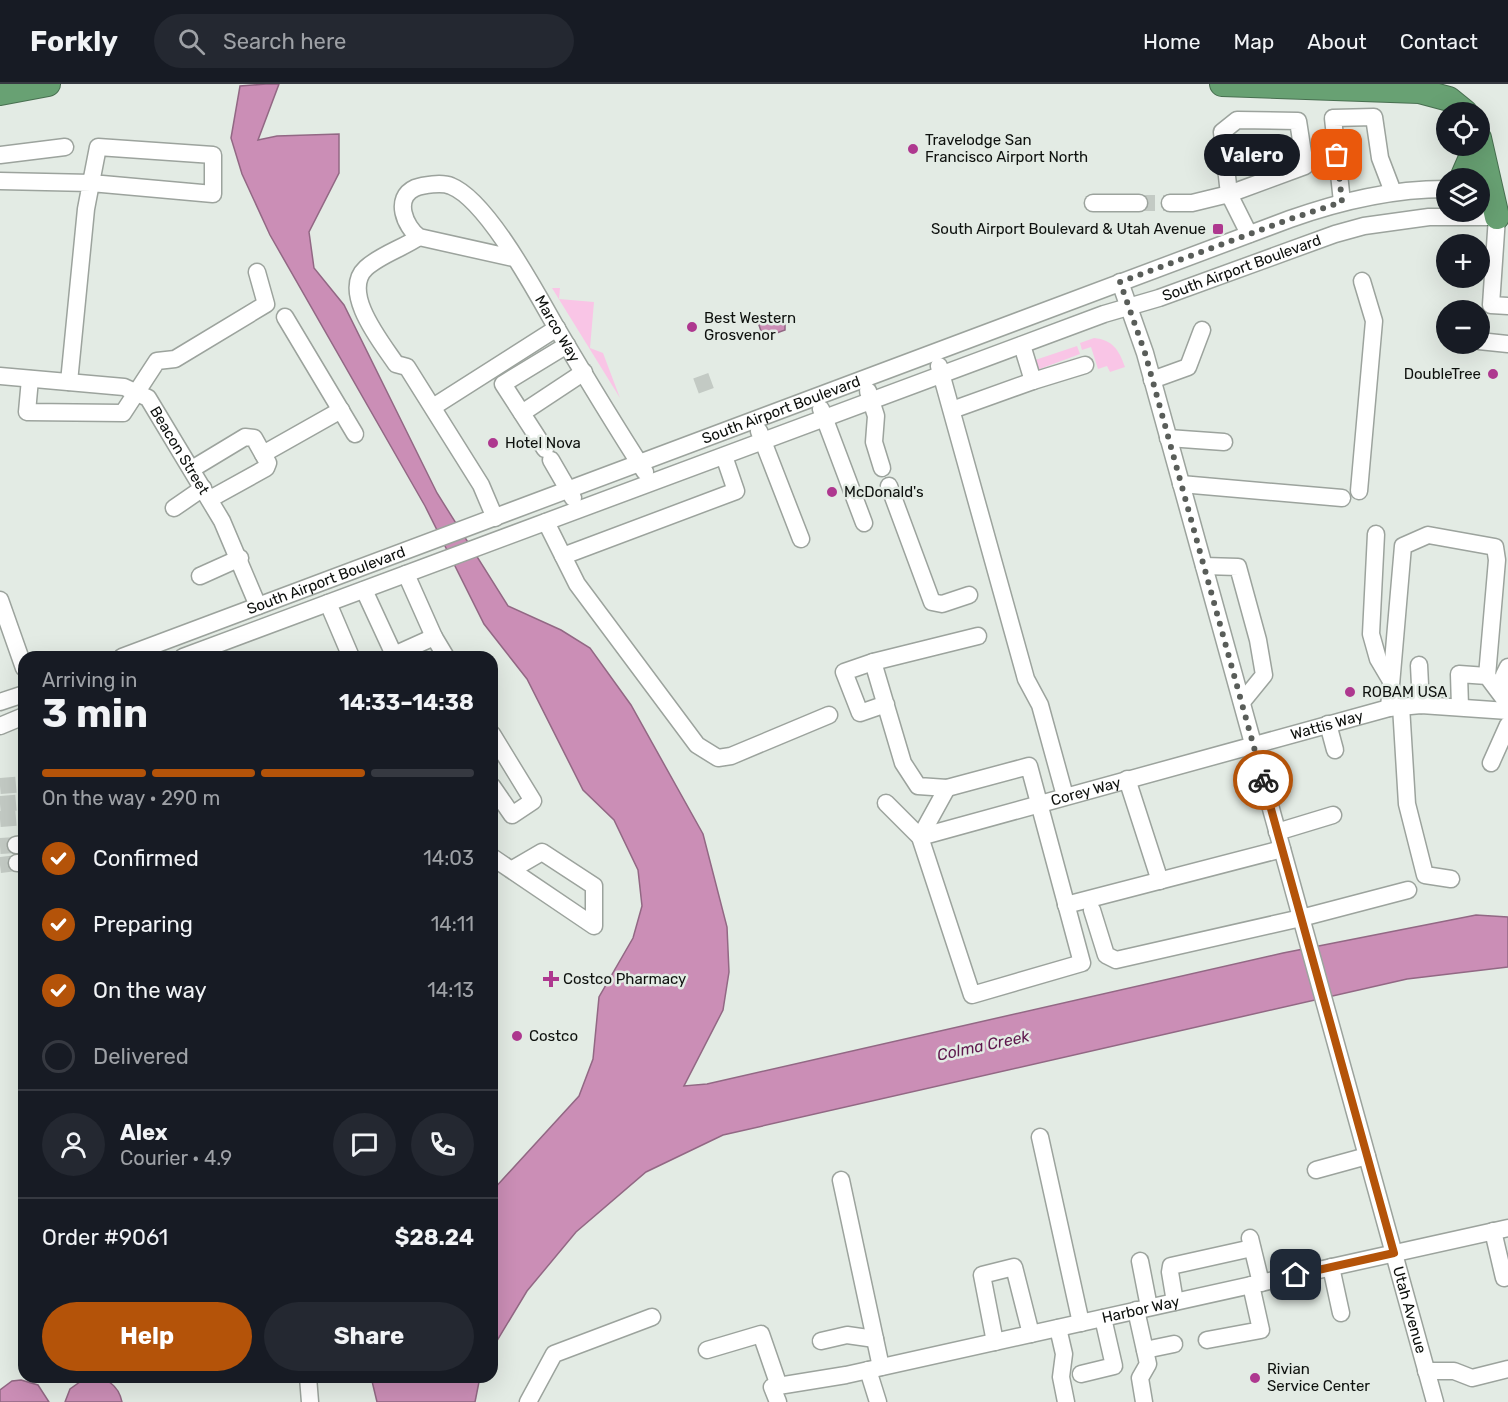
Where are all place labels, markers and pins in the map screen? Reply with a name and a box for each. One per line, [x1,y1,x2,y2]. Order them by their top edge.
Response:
pin [1311,129,1362,180]
place label: Travelodge San Francisco Airport North [925,131,1088,166]
callout: Valero [1205,134,1301,176]
marker: Travelodge San Francisco Airport North [906,142,920,156]
place label: South Airport Boulevard & Utah Avenue [931,220,1206,238]
marker: South Airport Boulevard & Utah Avenue [1211,222,1225,236]
place label: Best Western Grosvenor [704,309,796,344]
marker: Best Western Grosvenor [685,320,699,334]
place label: DoubleTree [1404,365,1481,383]
marker: DoubleTree [1486,367,1500,381]
place label: Hotel Nova [505,434,581,452]
marker: Hotel Nova [486,436,500,450]
place label: McDonald's [844,483,924,501]
marker: McDonald's [825,485,839,499]
place label: ROBAM USA [1362,683,1447,701]
marker: ROBAM USA [1343,685,1357,699]
place label: Costco Pharmacy [563,970,686,988]
marker: Costco Pharmacy [544,972,558,986]
place label: Costco [529,1027,578,1045]
marker: Costco [510,1029,524,1043]
pin [1270,1249,1321,1300]
place label: Rivian Service Center [1267,1360,1370,1395]
marker: Rivian Service Center [1248,1371,1262,1385]

